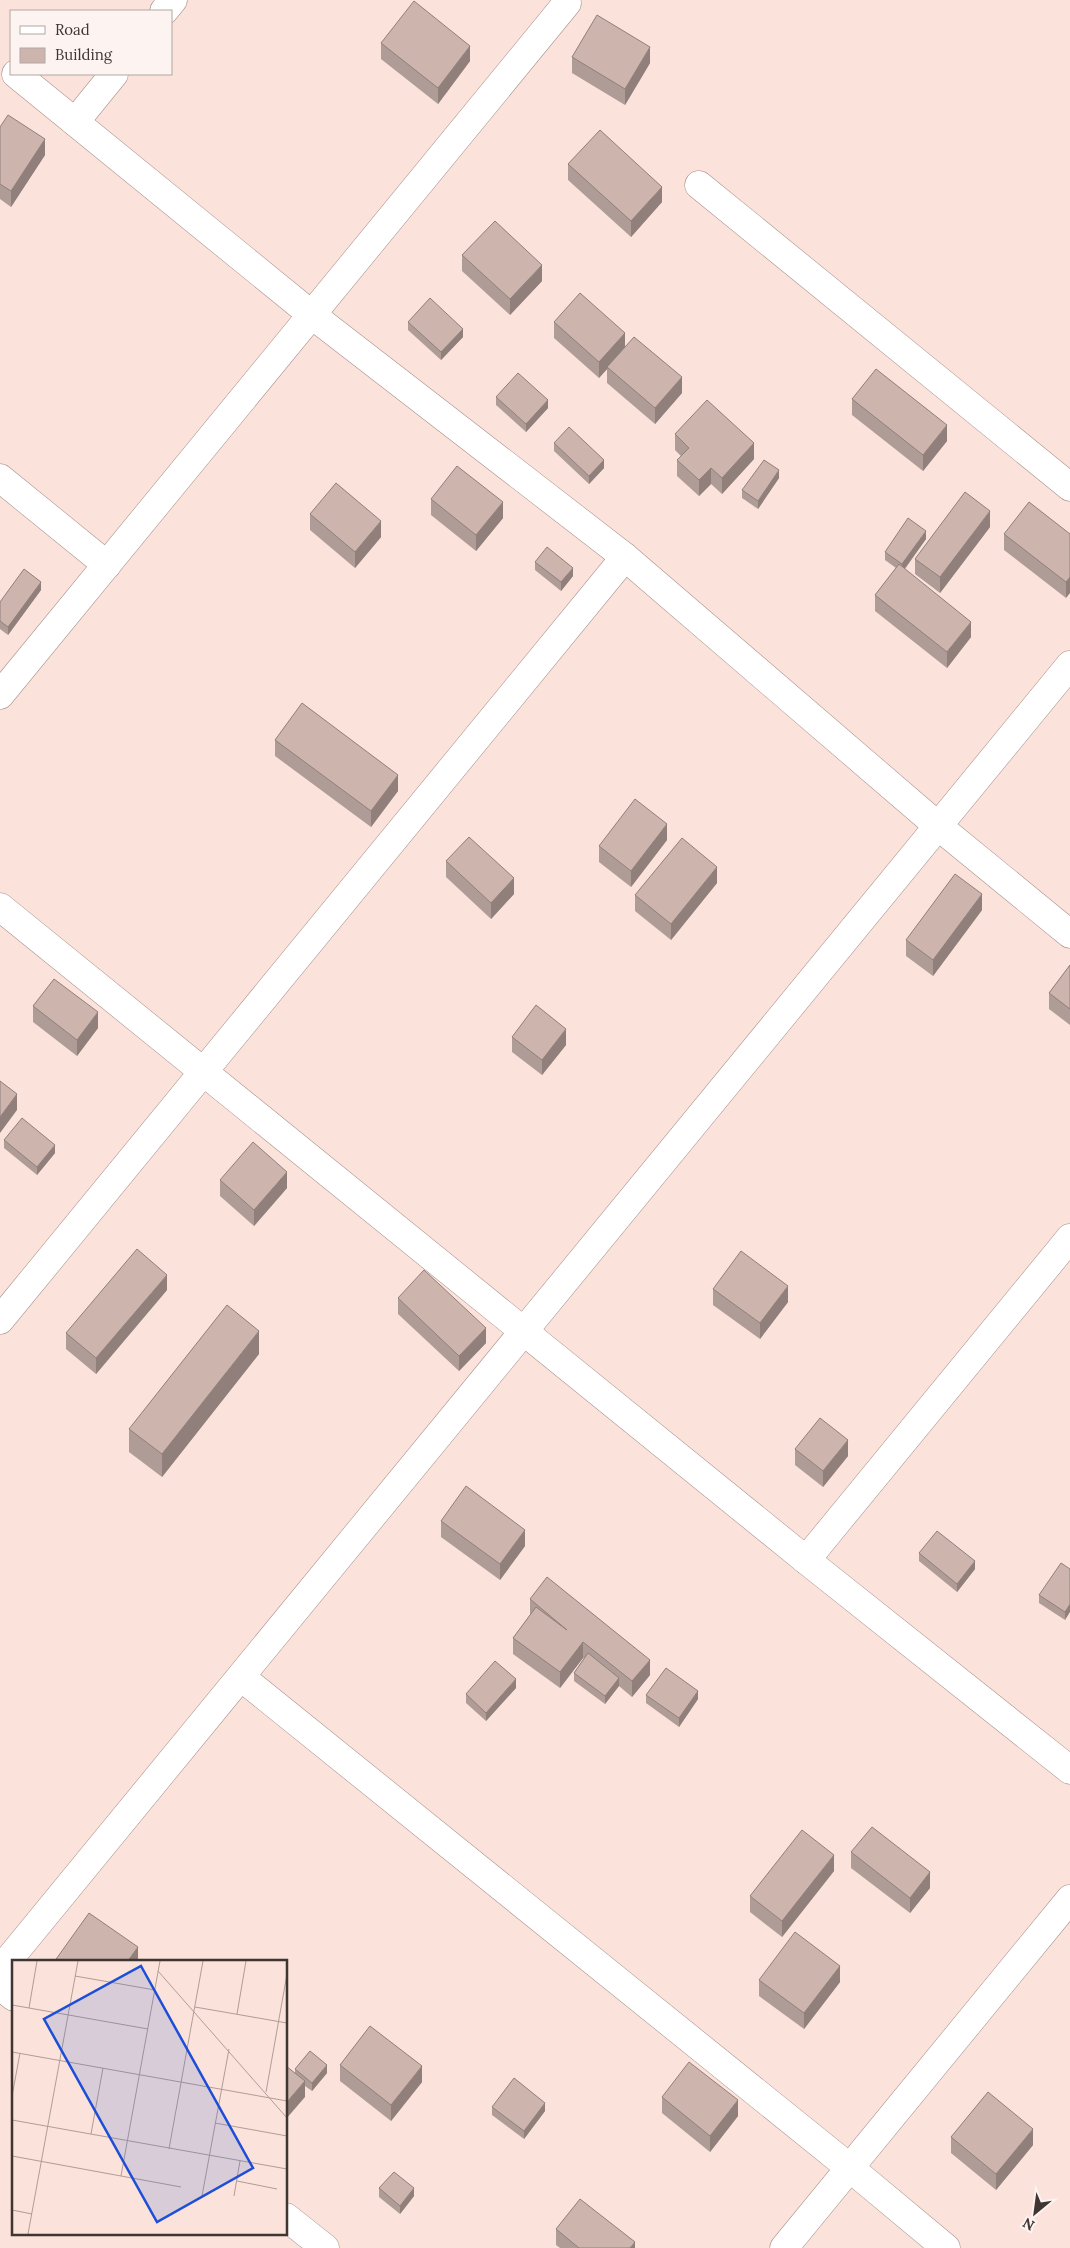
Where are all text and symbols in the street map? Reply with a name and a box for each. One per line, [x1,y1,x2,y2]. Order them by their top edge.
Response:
legend [10,10,172,75]
text: Road [55,20,90,39]
text: Building [55,45,113,64]
inset map [12,1960,288,2236]
north arrow [1010,2188,1060,2238]
text: N [1019,2214,1038,2235]

